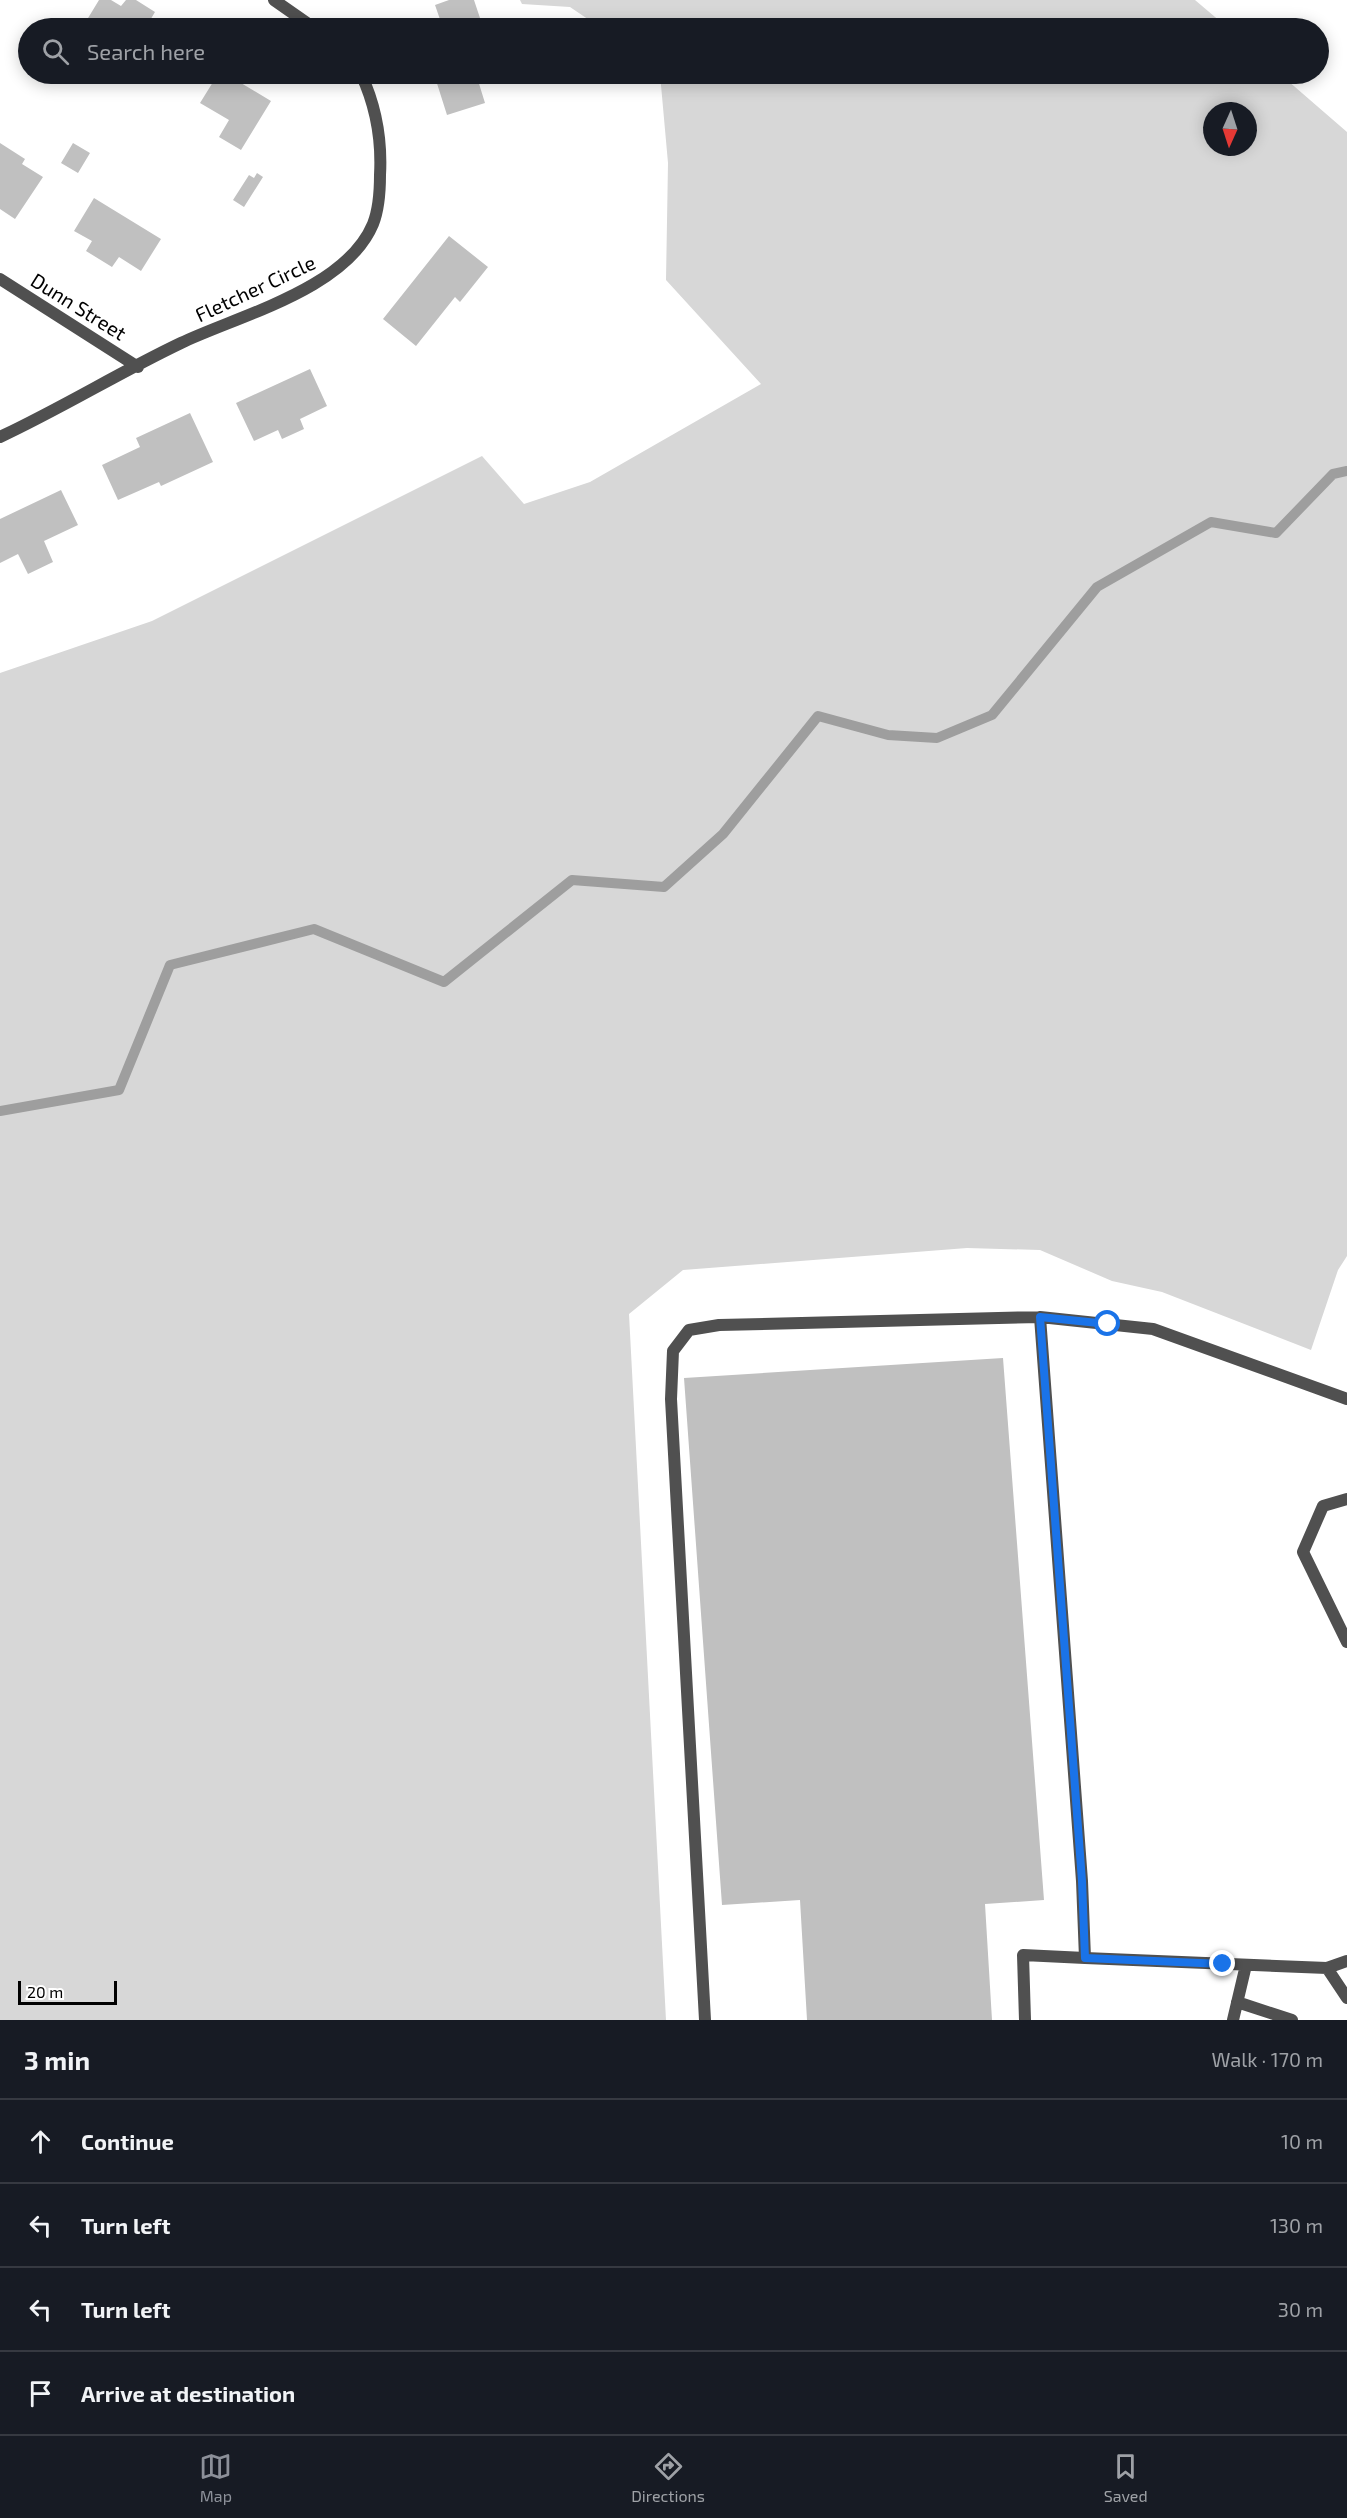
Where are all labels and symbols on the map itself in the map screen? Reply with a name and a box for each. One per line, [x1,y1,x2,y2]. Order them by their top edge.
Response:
north arrow [1203,102,1257,156]
street label: Fletcher Circle [191,250,319,326]
street label: Dunn Street [27,267,131,345]
route start [1094,1310,1120,1336]
route end [1209,1950,1235,1976]
scale bar [18,1978,117,2006]

